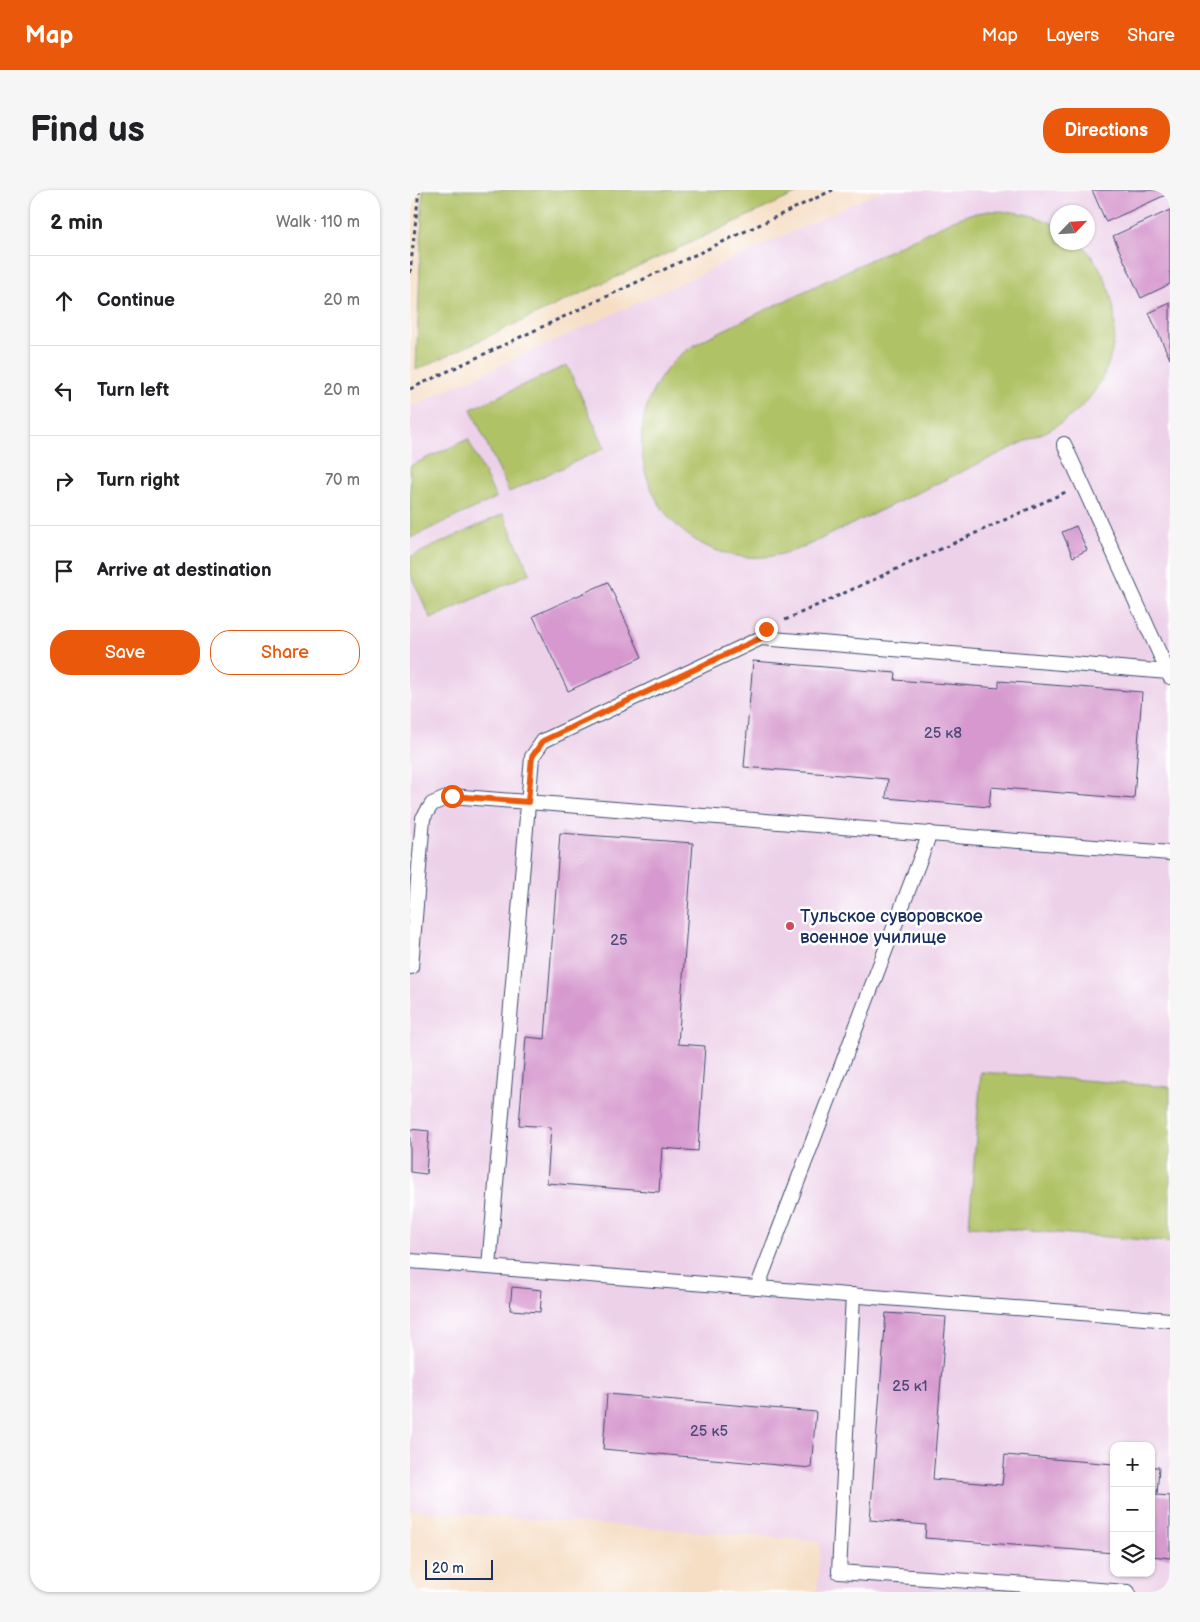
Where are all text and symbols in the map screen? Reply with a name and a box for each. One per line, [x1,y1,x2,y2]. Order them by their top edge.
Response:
text: Map [25,21,73,50]
text: Map [982,25,1018,46]
text: Layers [1046,25,1099,46]
text: Share [1127,25,1175,46]
button: Directions [1043,108,1170,153]
text: Find us [30,109,145,152]
north arrow [1050,205,1095,250]
text: 2 min [50,210,103,235]
text: Walk · 110 m [276,213,360,232]
icon: ahead [50,287,78,315]
text: Continue [97,289,175,312]
text: 20 m [324,291,360,310]
icon: left [50,377,78,405]
text: Turn left [97,379,169,402]
text: 20 m [324,381,360,400]
icon: right [50,467,78,495]
text: Turn right [97,469,180,492]
text: 70 m [325,471,360,490]
icon: arrive [50,557,78,585]
text: Arrive at destination [97,559,272,582]
route end [755,618,778,641]
button: Save [50,630,200,675]
button: Share [210,630,360,675]
house number: 25 к8 [924,724,962,743]
route start [441,785,464,808]
place label: Тульское суворовское военное училище [800,906,983,948]
marker: Тульское суворовское военное училище [784,920,796,932]
house number: 25 [610,931,628,950]
house number: 25 к1 [892,1377,928,1396]
house number: 25 к5 [690,1422,728,1441]
map controls [1110,1442,1155,1577]
button: + [1110,1442,1155,1487]
button: − [1110,1487,1155,1532]
button: layers [1110,1532,1155,1577]
scale bar [425,1557,492,1580]
text: 20 m [432,1560,464,1577]

